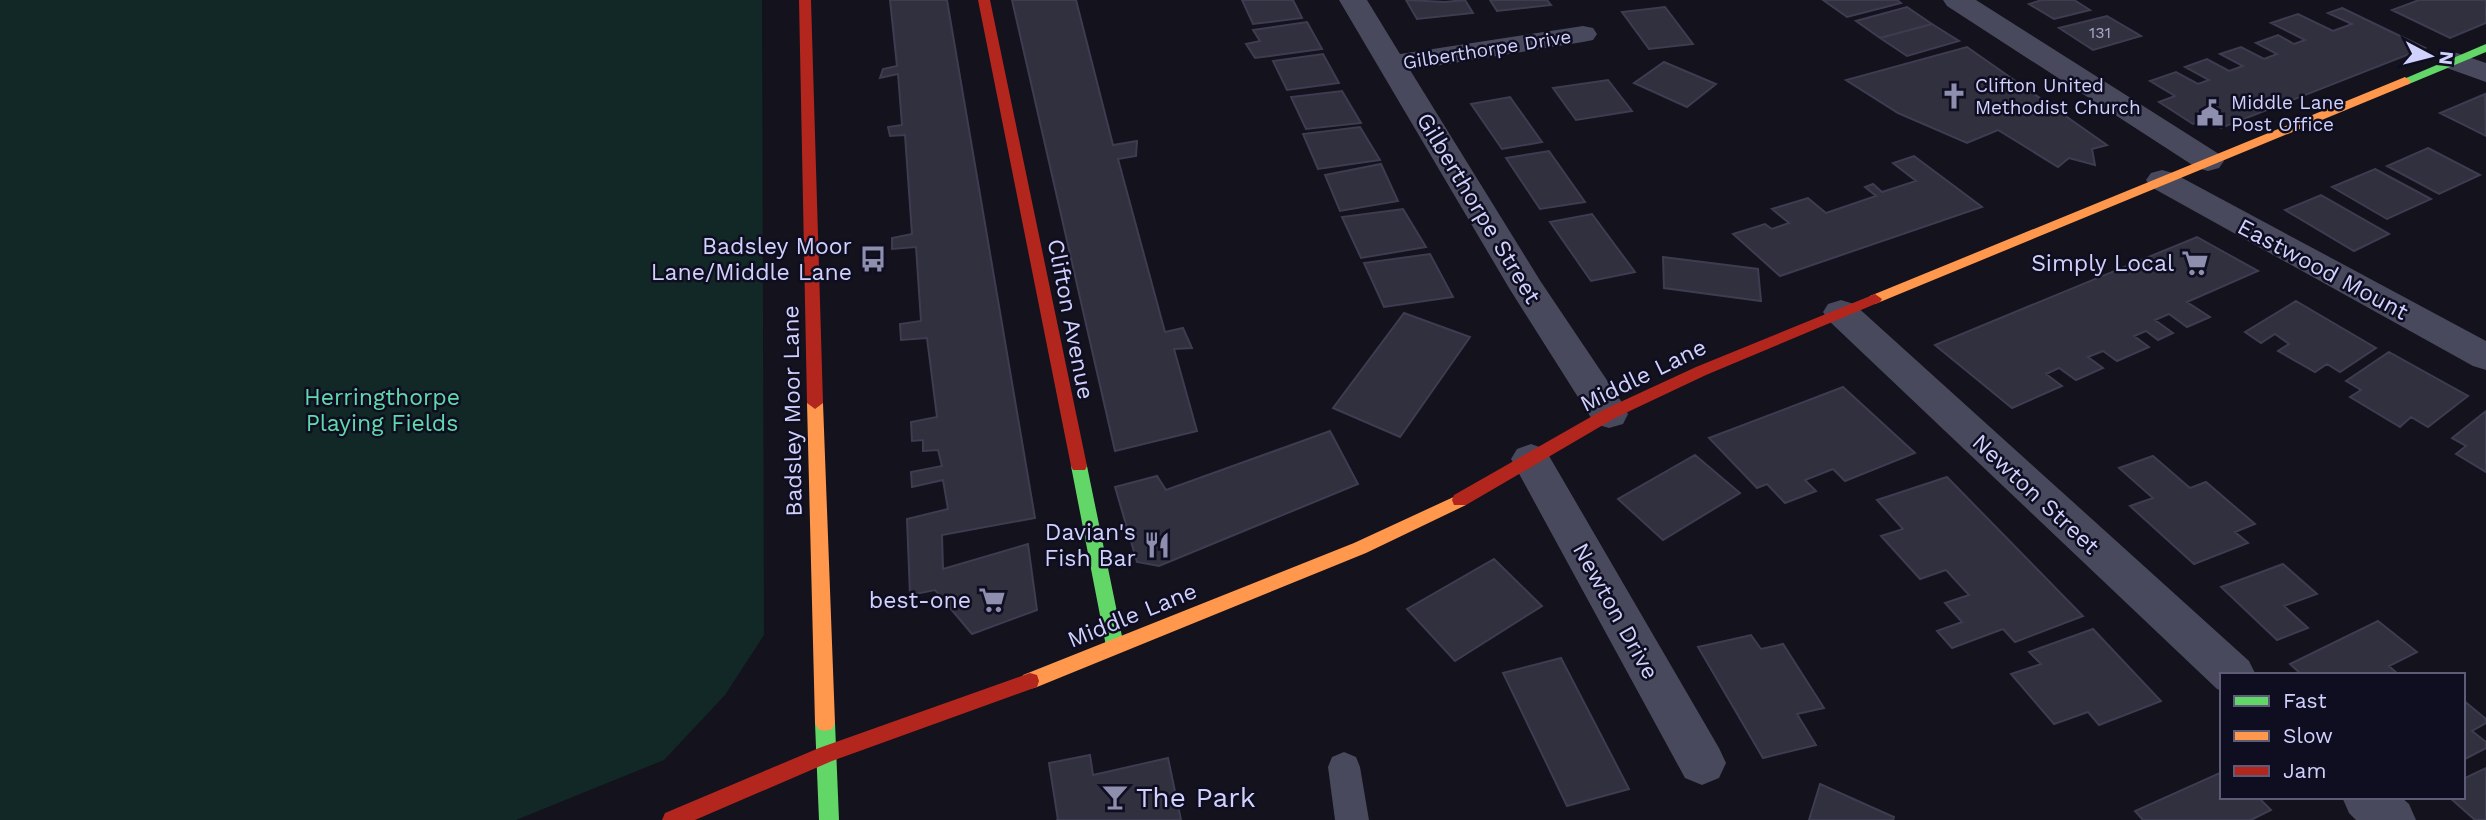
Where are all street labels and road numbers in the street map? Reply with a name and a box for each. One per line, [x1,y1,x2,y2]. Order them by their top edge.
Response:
street label: Gilberthorpe Drive [1401,25,1573,74]
street label: Gilberthorpe Street [1411,108,1546,309]
street label: Eastwood Mount [2233,213,2413,326]
street label: Clifton Avenue [1042,237,1099,402]
street label: Badsley Moor Lane [777,305,808,517]
street label: Middle Lane [1576,333,1711,418]
street label: Newton Street [1967,429,2105,560]
street label: Newton Drive [1567,538,1664,684]
street label: Middle Lane [1064,577,1201,654]

